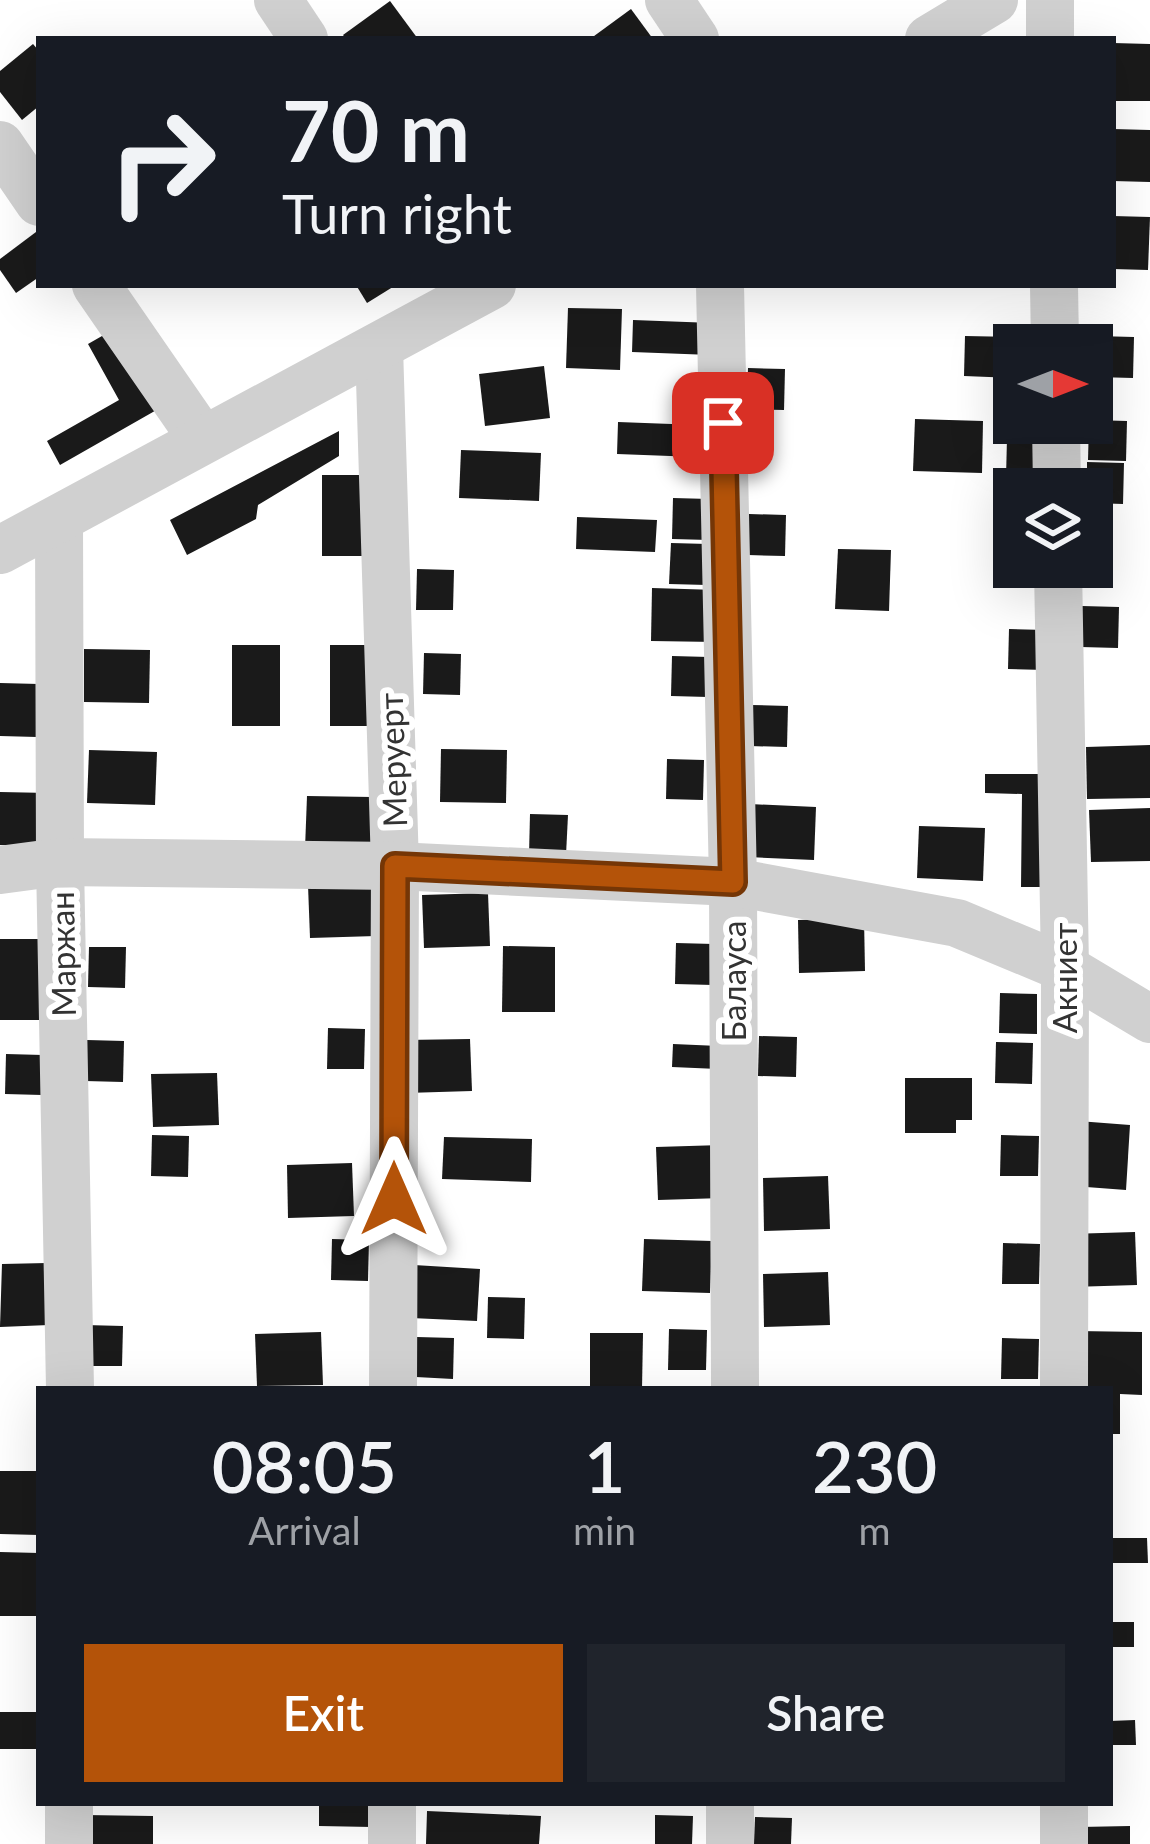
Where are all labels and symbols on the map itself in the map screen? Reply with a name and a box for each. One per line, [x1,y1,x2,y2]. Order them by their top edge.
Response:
north arrow [993,324,1113,444]
pin [672,372,774,474]
street label: Меруерт [370,692,414,828]
street label: Маржан [41,891,83,1017]
street label: Балауса [713,921,753,1041]
street label: Акниет [1044,922,1084,1033]
position arrow [331,1136,457,1262]

